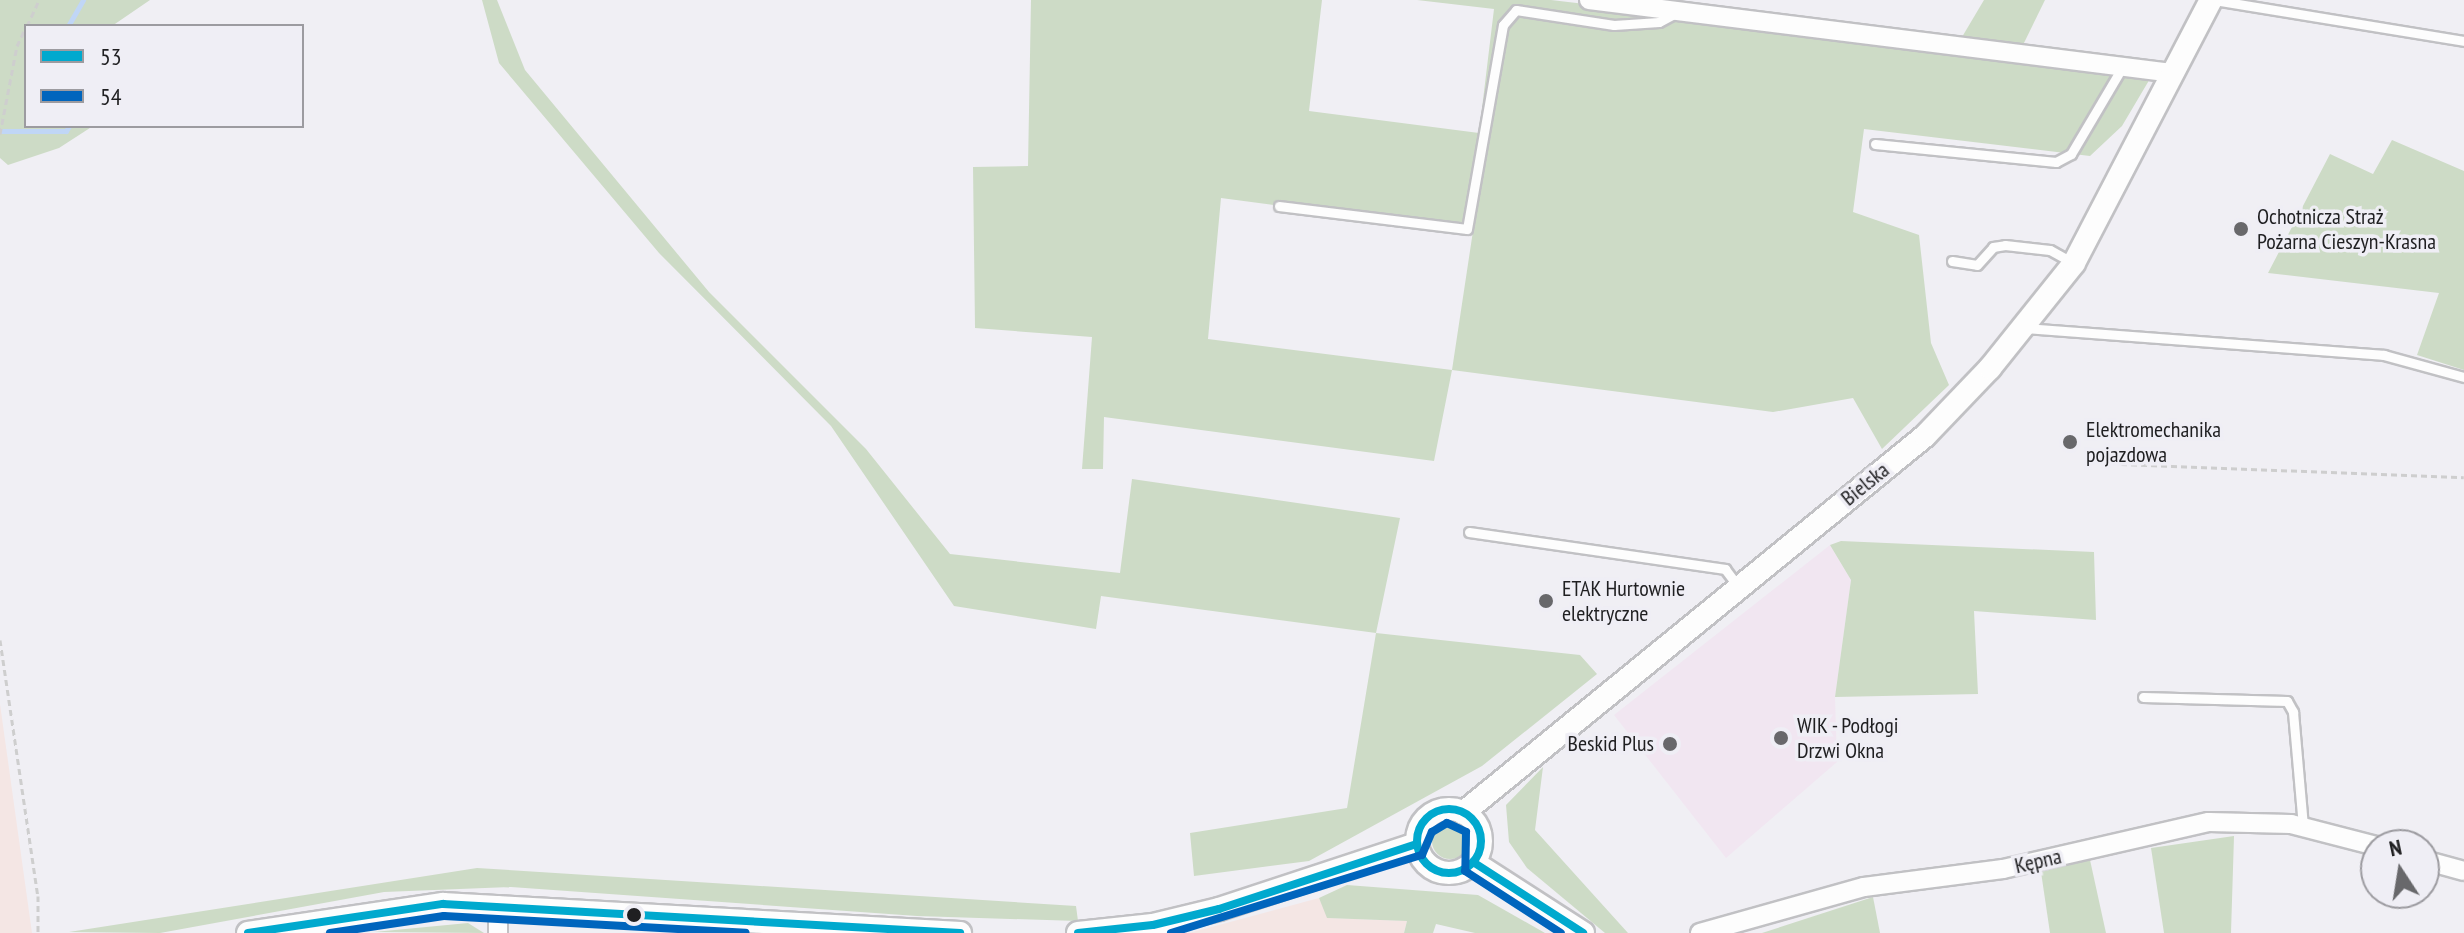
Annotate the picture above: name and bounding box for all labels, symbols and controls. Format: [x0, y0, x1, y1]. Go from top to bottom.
legend [24, 24, 304, 128]
text: 53 [100, 41, 122, 72]
text: 54 [100, 81, 122, 112]
place label: Ochotnicza Straż Pożarna Cieszyn-Krasna [2257, 203, 2436, 254]
marker: Ochotnicza Straż Pożarna Cieszyn-Krasna [2232, 220, 2250, 238]
place label: Elektromechanika pojazdowa [2086, 416, 2221, 468]
marker: Elektromechanika pojazdowa [2061, 433, 2079, 451]
street label: Bielska [1836, 457, 1894, 511]
place label: ETAK Hurtownie elektryczne [1562, 575, 1686, 626]
marker: ETAK Hurtownie elektryczne [1537, 592, 1555, 610]
place label: WIK - Podłogi Drzwi Okna [1797, 712, 1901, 764]
marker: WIK - Podłogi Drzwi Okna [1772, 729, 1790, 747]
place label: Beskid Plus [1568, 731, 1654, 757]
marker: Beskid Plus [1661, 735, 1679, 753]
north arrow [2360, 829, 2440, 909]
text: N [2387, 833, 2404, 862]
street label: Kępna [2012, 843, 2064, 879]
unlabelled marker [626, 907, 642, 923]

